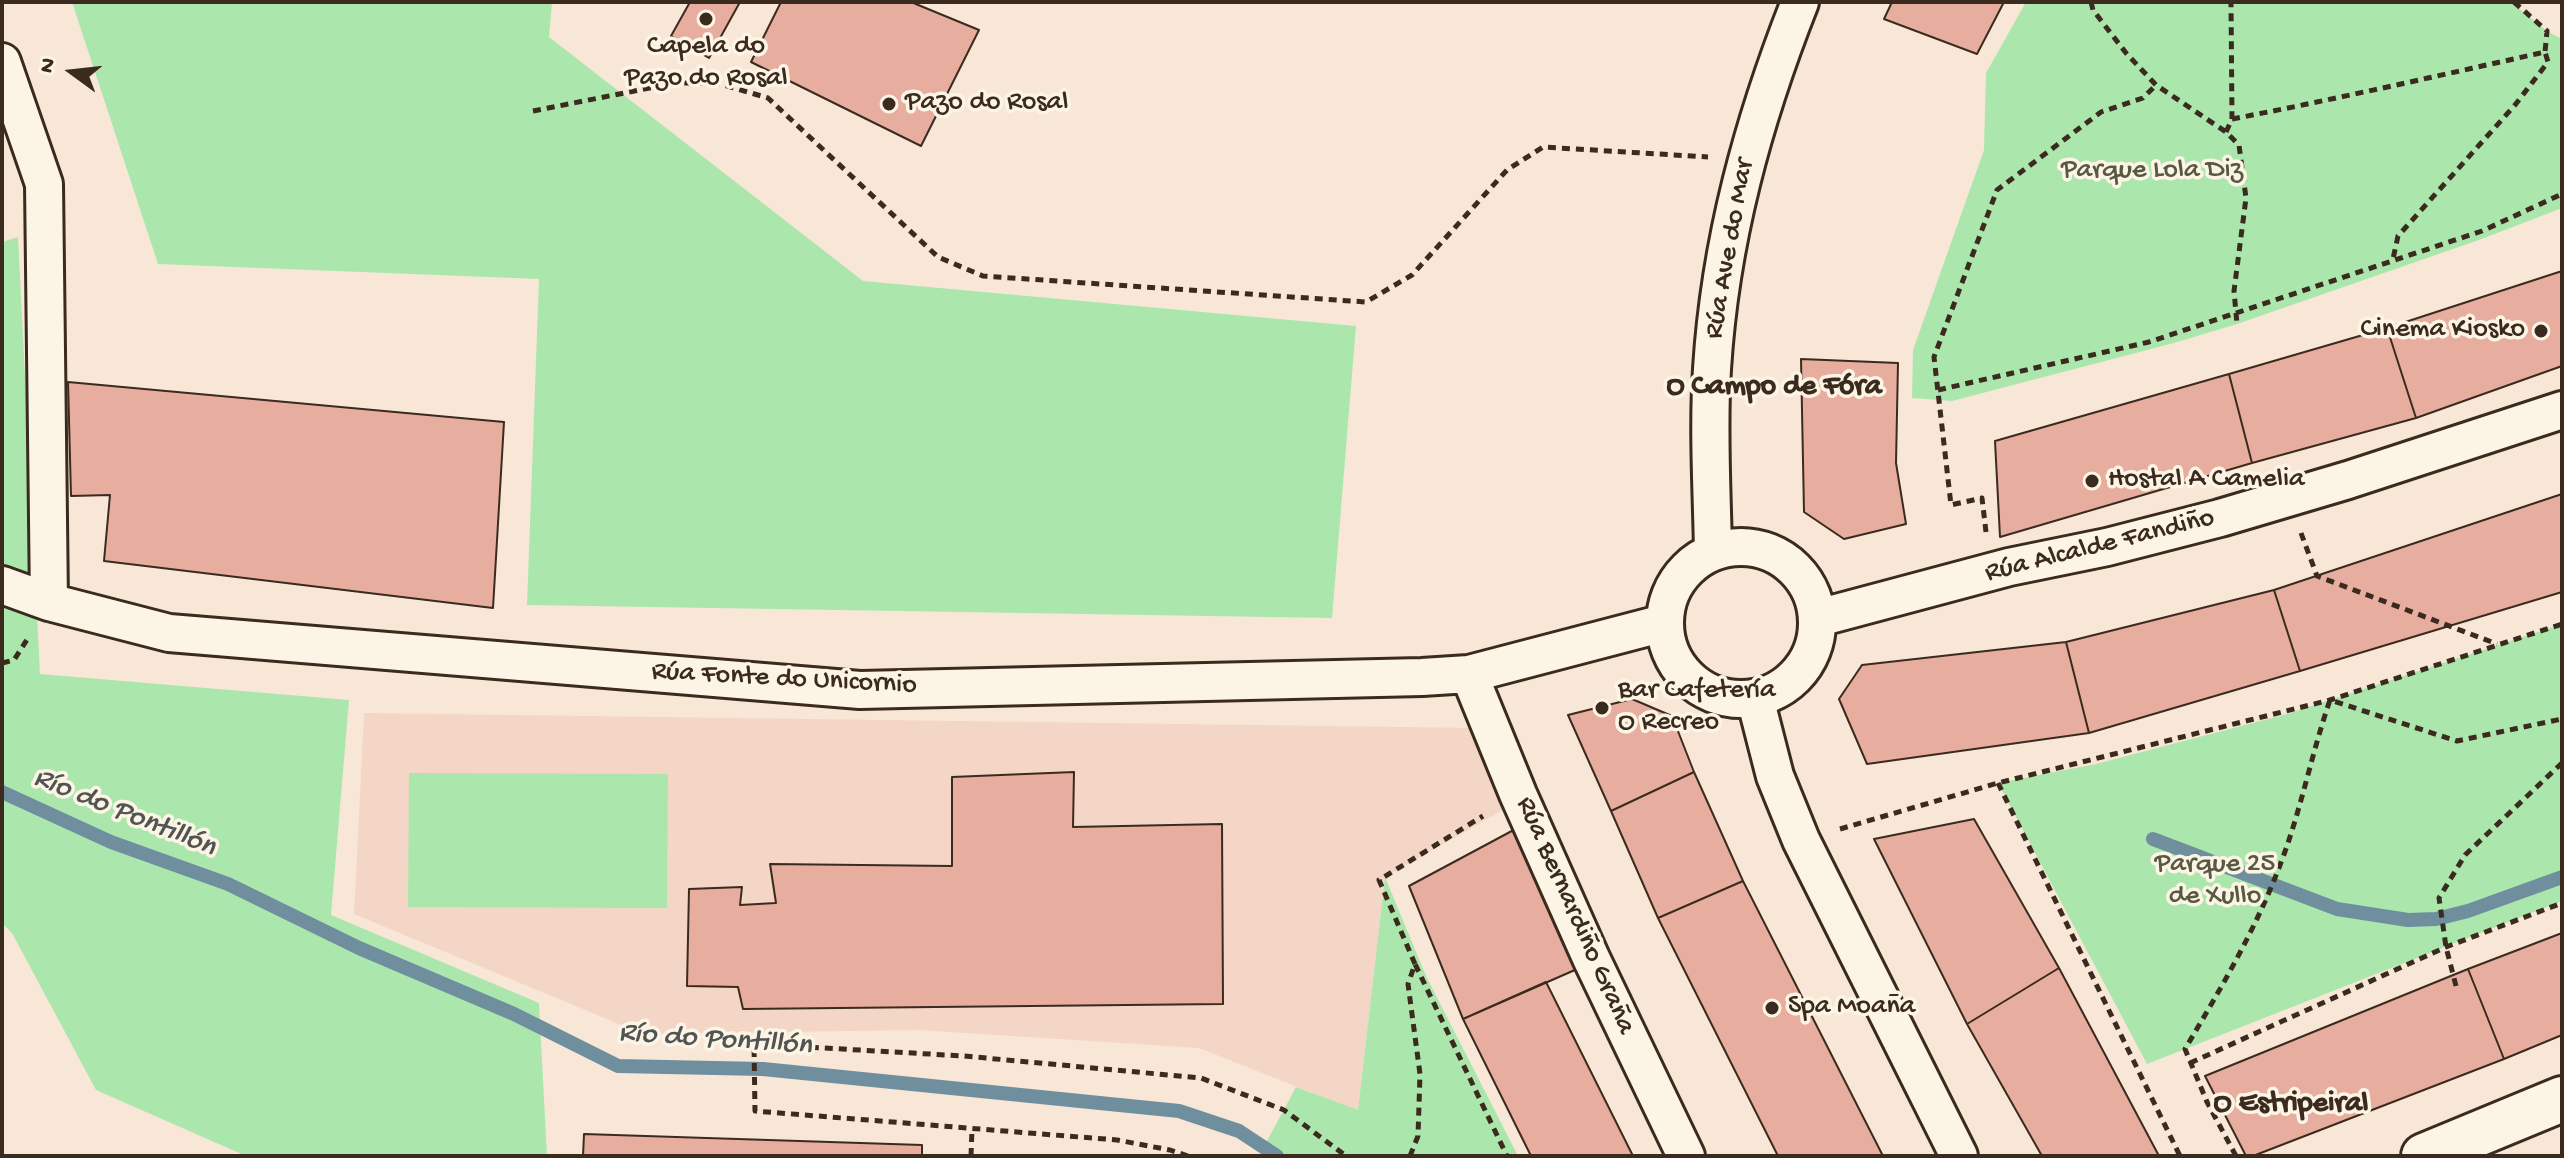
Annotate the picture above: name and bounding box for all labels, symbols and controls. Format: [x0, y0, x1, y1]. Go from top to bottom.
marker: Capela do Pazo do Rosal [697, 10, 715, 28]
place label: Capela do Pazo do Rosal [624, 31, 788, 97]
north arrow [32, 32, 112, 112]
text: N [34, 55, 63, 76]
place label: Pazo do Rosal [905, 87, 1068, 121]
marker: Pazo do Rosal [880, 95, 898, 113]
park label: Parque Lola Diz [2061, 155, 2243, 189]
street label: Rúa Ave do Mar [1699, 156, 1763, 342]
place label: Cinema Kiosko [2361, 314, 2525, 348]
marker: Cinema Kiosko [2532, 322, 2550, 340]
district label: O Campo de Fóra [1666, 370, 1882, 406]
place label: Hostal A Camelia [2108, 464, 2305, 498]
marker: Hostal A Camelia [2083, 472, 2101, 490]
street label: Rúa Alcalde Fandiño [1982, 502, 2218, 592]
street label: Rúa Fonte do Unicornio [650, 656, 918, 704]
place label: Bar Cafetería O Recreo [1618, 675, 1776, 741]
marker: Bar Cafetería O Recreo [1593, 699, 1611, 717]
water label: Río do Pontillón [28, 761, 220, 867]
street label: Rúa Bernardiño Graña [1507, 792, 1641, 1040]
park label: Parque 25 de Xullo [2155, 849, 2275, 915]
place label: Spa Moaña [1788, 991, 1915, 1025]
marker: Spa Moaña [1763, 999, 1781, 1017]
water label: Río do Pontillón [617, 1016, 813, 1066]
district label: O Estripeiral [2214, 1087, 2368, 1123]

